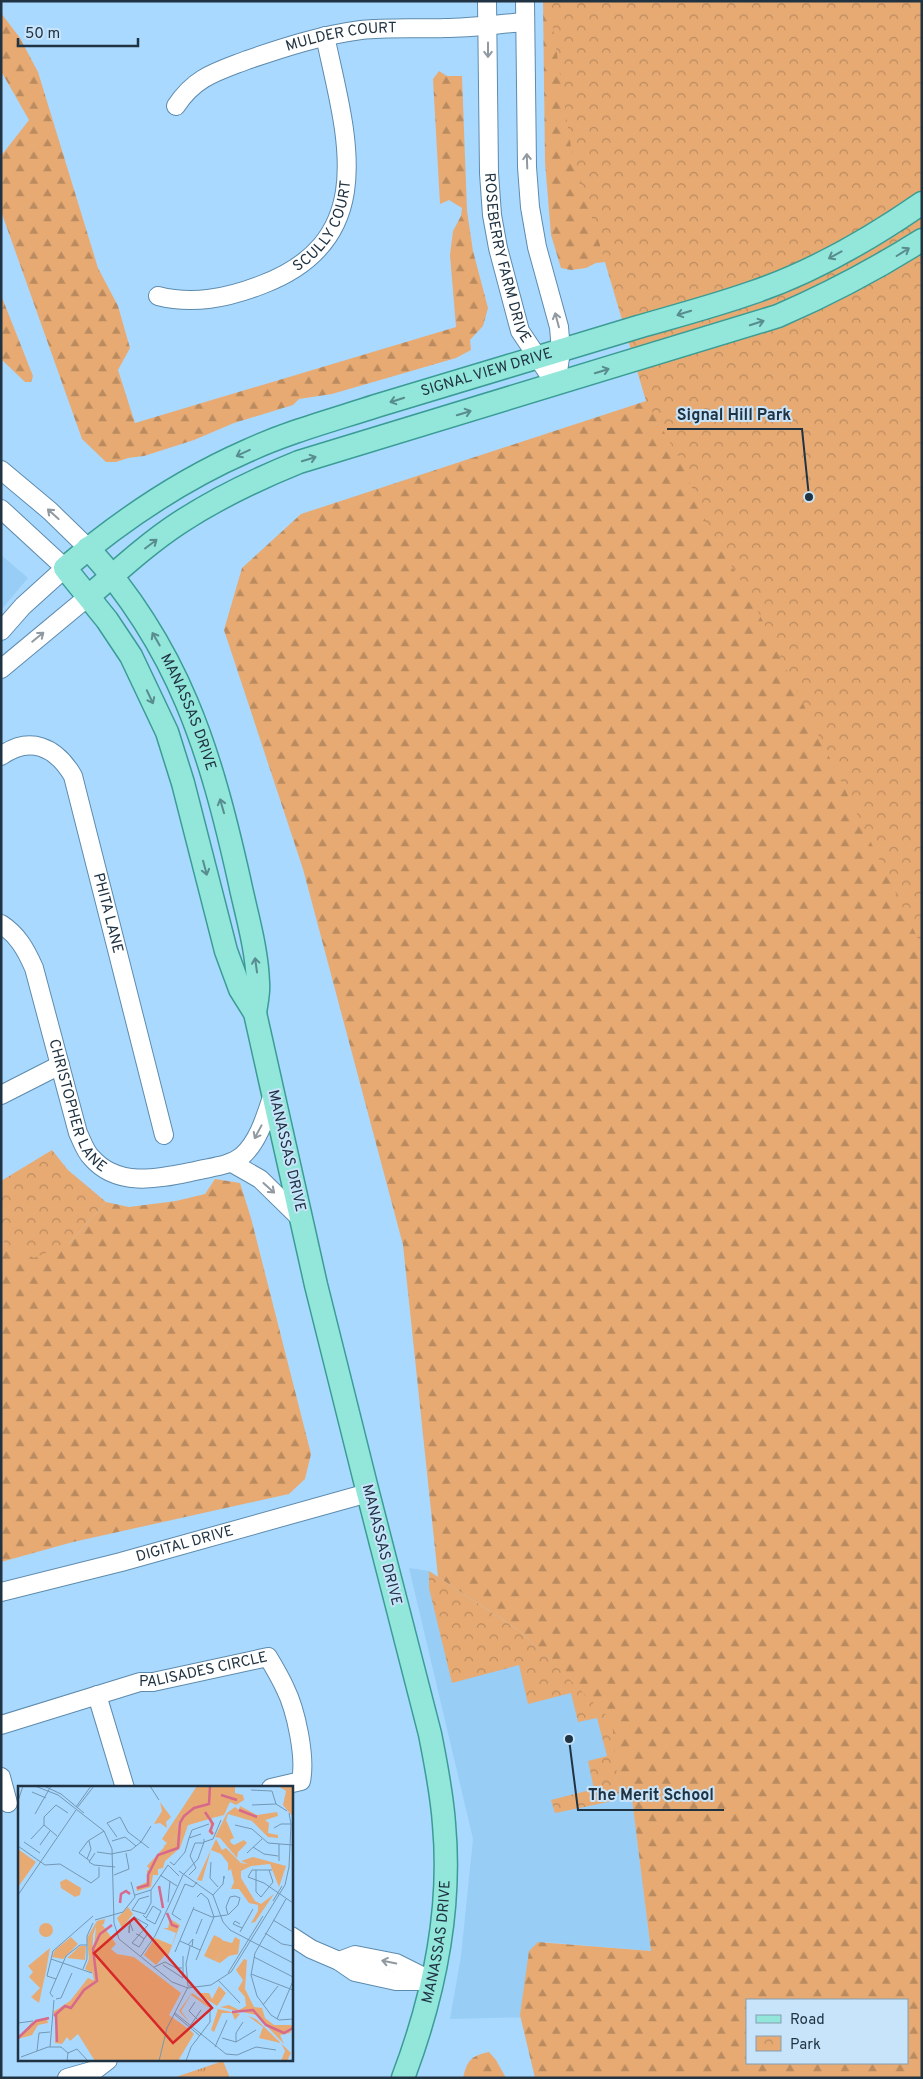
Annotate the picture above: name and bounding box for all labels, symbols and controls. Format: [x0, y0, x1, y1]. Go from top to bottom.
scale bar [18, 15, 138, 47]
street label: MULDER COURT [283, 19, 397, 56]
text: 50 m [25, 25, 60, 44]
one-way arrow [483, 42, 493, 58]
one-way arrow [522, 153, 532, 169]
street label: ROSEBERRY FARM DRIVE [480, 172, 535, 347]
street label: SCULLY COURT [289, 179, 356, 276]
one-way arrow [896, 246, 910, 257]
one-way arrow [829, 251, 843, 261]
one-way arrow [676, 309, 692, 319]
one-way arrow [552, 312, 561, 328]
one-way arrow [749, 317, 765, 327]
street label: SIGNAL VIEW DRIVE [419, 344, 555, 401]
one-way arrow [594, 365, 610, 375]
one-way arrow [389, 395, 405, 405]
callout: Signal Hill Park [667, 398, 802, 429]
text: Signal Hill Park [677, 406, 791, 426]
one-way arrow [456, 407, 472, 417]
one-way arrow [236, 448, 251, 458]
one-way arrow [300, 454, 316, 464]
one-way arrow [47, 508, 60, 520]
one-way arrow [144, 539, 158, 549]
one-way arrow [31, 631, 44, 642]
one-way arrow [151, 633, 161, 647]
street label: MANASSAS DRIVE [156, 651, 220, 773]
one-way arrow [146, 689, 155, 704]
one-way arrow [216, 799, 226, 815]
one-way arrow [201, 860, 210, 876]
street label: PHITA LANE [88, 871, 127, 955]
one-way arrow [251, 957, 261, 973]
street label: CHRISTOPHER LANE [44, 1037, 110, 1177]
street label: MANASSAS DRIVE [263, 1088, 309, 1214]
one-way arrow [253, 1124, 262, 1139]
one-way arrow [263, 1182, 276, 1193]
street label: MANASSAS DRIVE [357, 1482, 405, 1608]
street label: DIGITAL DRIVE [134, 1522, 236, 1567]
street label: PALISADES CIRCLE [139, 1648, 269, 1692]
callout: The Merit School [578, 1779, 724, 1810]
inset map [18, 1786, 292, 2062]
text: The Merit School [588, 1786, 714, 1806]
street label: MANASSAS DRIVE [418, 1880, 455, 2005]
one-way arrow [382, 1957, 398, 1966]
legend [746, 1999, 908, 2064]
text: Road [790, 2011, 825, 2030]
text: Park [790, 2036, 821, 2055]

